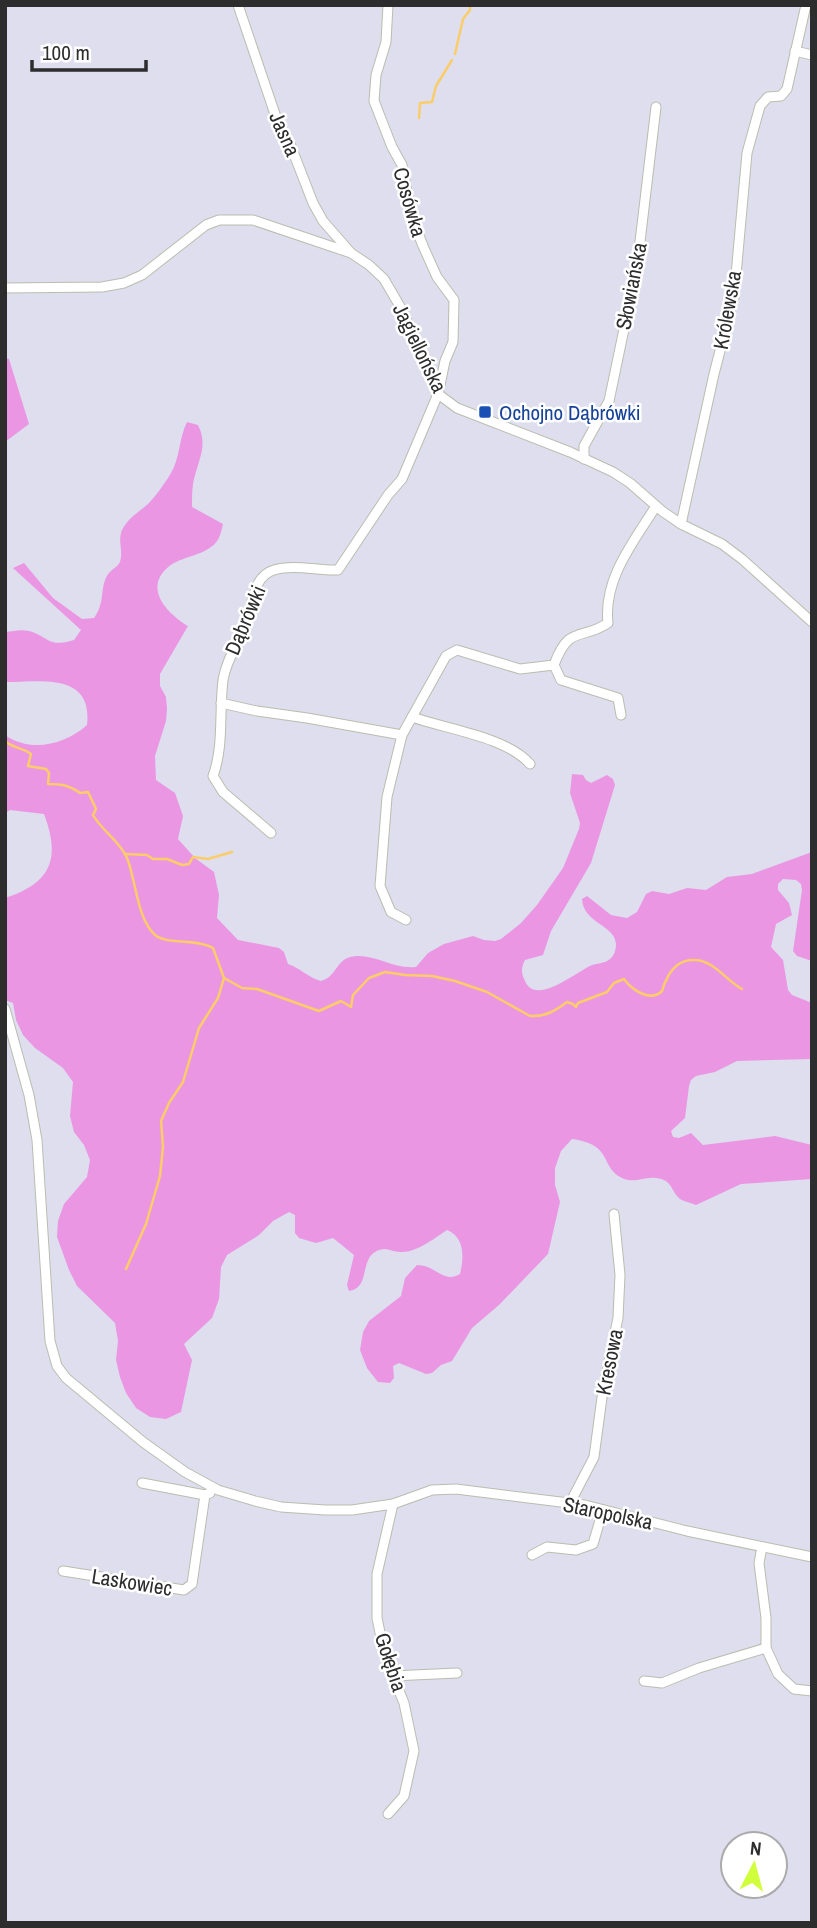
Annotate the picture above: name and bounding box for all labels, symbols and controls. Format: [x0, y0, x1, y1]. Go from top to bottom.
scale bar [32, 28, 145, 72]
text: 100 m [42, 38, 90, 67]
street label: Jasna [262, 107, 308, 161]
street label: Cosówka [386, 164, 434, 240]
street label: Słowiańska [608, 240, 654, 332]
street label: Królewska [706, 268, 748, 352]
street label: Jagiellońska [386, 299, 454, 398]
place label: Ochojno Dąbrówki [499, 398, 641, 427]
marker: Ochojno Dąbrówki [477, 404, 493, 420]
street label: Dąbrówki [217, 581, 273, 659]
street label: Kresowa [588, 1326, 630, 1398]
street label: Staropolska [561, 1489, 656, 1537]
street label: Laskowiec [90, 1561, 174, 1603]
street label: Gołębia [368, 1629, 414, 1696]
north arrow [719, 1830, 789, 1900]
text: N [749, 1835, 763, 1862]

